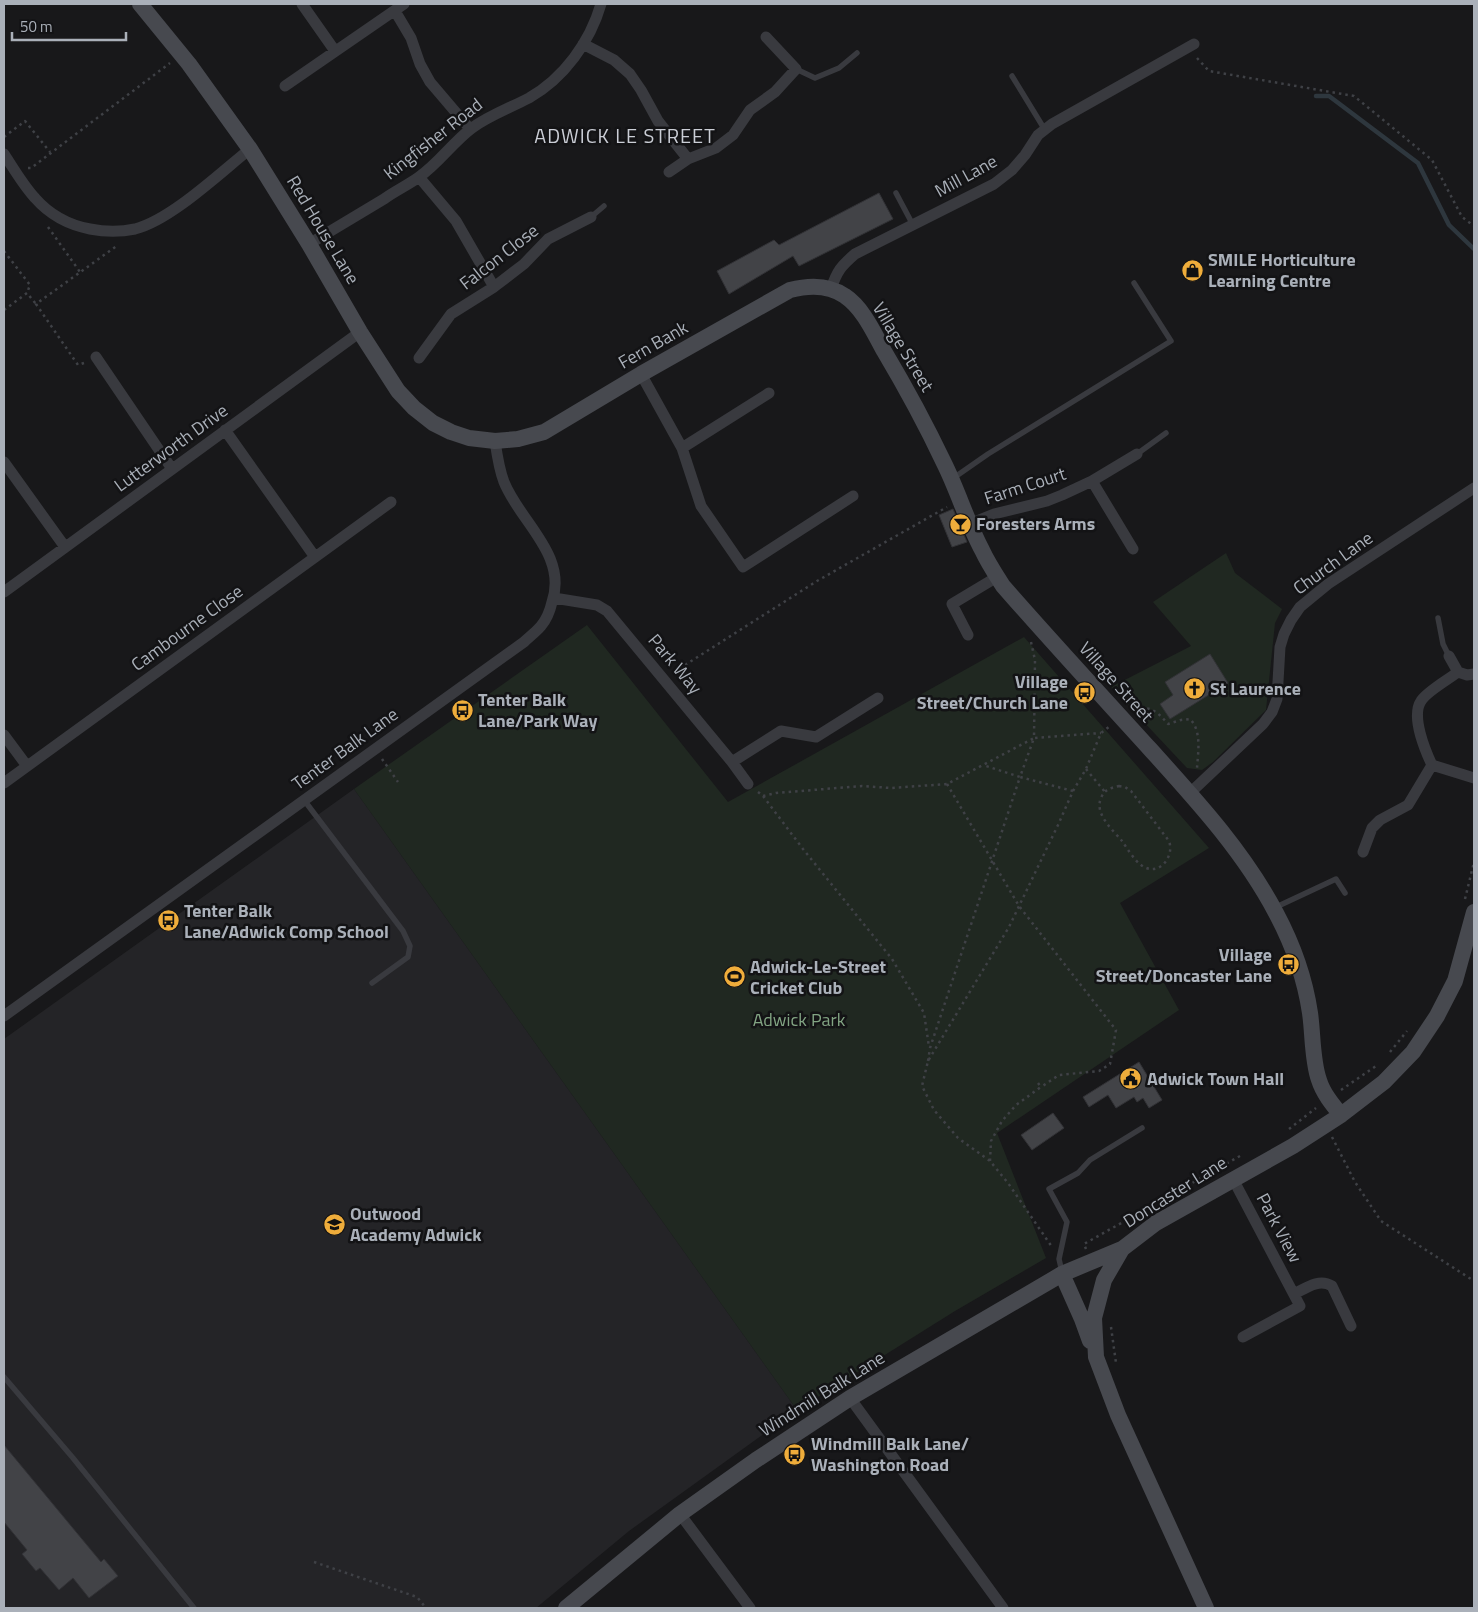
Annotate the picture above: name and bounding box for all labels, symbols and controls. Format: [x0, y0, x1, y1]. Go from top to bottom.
scale bar [12, 10, 126, 42]
text: 50 m [20, 15, 53, 38]
street label: Kingfisher Road [377, 91, 488, 186]
district label: ADWICK LE STREET [534, 120, 716, 151]
street label: Mill Lane [930, 147, 1002, 204]
street label: Red House Lane [280, 170, 367, 289]
street label: Falcon Close [453, 217, 544, 296]
place label: SMILE Horticulture Learning Centre [1208, 246, 1356, 294]
shop icon: SMILE Horticulture Learning Centre [1180, 258, 1204, 282]
street label: Village Street [866, 297, 941, 397]
street label: Fern Bank [613, 314, 693, 375]
street label: Lutterworth Drive [108, 397, 233, 498]
street label: Farm Court [981, 459, 1070, 511]
place label: Foresters Arms [976, 510, 1095, 537]
bar icon: Foresters Arms [948, 512, 972, 536]
street label: Church Lane [1287, 524, 1378, 601]
street label: Cambourne Close [125, 578, 248, 677]
street label: Park Way [642, 628, 709, 700]
street label: Village Street [1073, 635, 1160, 729]
place label: Village Street/Church Lane [917, 668, 1068, 716]
place label: St Laurence [1210, 675, 1301, 702]
church icon: St Laurence [1182, 677, 1206, 701]
bus stop icon: Village Street/Church Lane [1072, 680, 1096, 704]
place label: Tenter Balk Lane/Park Way [478, 686, 597, 734]
bus stop icon: Tenter Balk Lane/Park Way [450, 698, 474, 722]
street label: Tenter Balk Lane [286, 701, 403, 796]
place label: Tenter Balk Lane/Adwick Comp School [184, 897, 389, 945]
bus stop icon: Tenter Balk Lane/Adwick Comp School [156, 909, 180, 933]
place label: Village Street/Doncaster Lane [1096, 941, 1272, 989]
place label: Adwick-Le-Street Cricket Club [750, 953, 886, 1001]
bus stop icon: Village Street/Doncaster Lane [1276, 953, 1300, 977]
sports icon: Adwick-Le-Street Cricket Club [722, 965, 746, 989]
park label: Adwick Park [753, 1006, 846, 1033]
place label: Adwick Town Hall [1147, 1065, 1284, 1092]
public building icon: Adwick Town Hall [1119, 1067, 1143, 1091]
street label: Doncaster Lane [1118, 1149, 1232, 1234]
street label: Park View [1250, 1188, 1309, 1268]
place label: Outwood Academy Adwick [350, 1200, 482, 1248]
school or university icon: Outwood Academy Adwick [322, 1212, 346, 1236]
street label: Windmill Balk Lane [754, 1344, 890, 1443]
place label: Windmill Balk Lane/ Washington Road [811, 1430, 969, 1478]
bus stop icon: Windmill Balk Lane/ Washington Road [783, 1442, 807, 1466]

